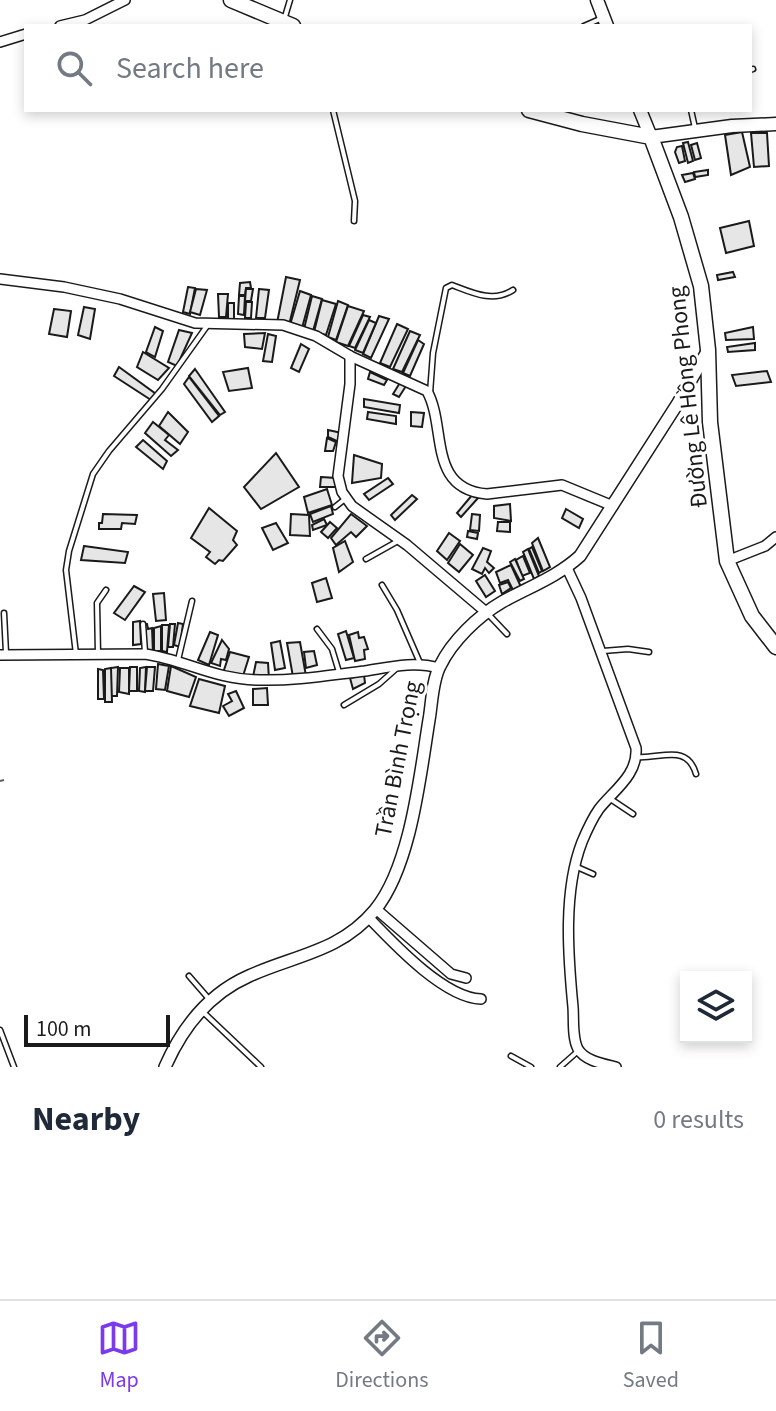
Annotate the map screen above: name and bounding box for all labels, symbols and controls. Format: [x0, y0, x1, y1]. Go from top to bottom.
search box [24, 24, 752, 112]
icon: search [52, 46, 96, 90]
text: Search here [116, 47, 264, 90]
street label: Đường Lê Hồng Phong [659, 284, 717, 510]
street label: Trần Bình Trọng [366, 678, 430, 840]
map controls [680, 971, 752, 1043]
button: layers [680, 971, 752, 1043]
scale bar [24, 1011, 170, 1047]
text: 100 m [36, 1013, 91, 1045]
text: Nearby [32, 1095, 140, 1144]
text: 0 results [653, 1101, 744, 1138]
tab: Map [97, 1316, 141, 1396]
tab: Directions [335, 1316, 428, 1396]
tab: Saved [623, 1316, 679, 1396]

